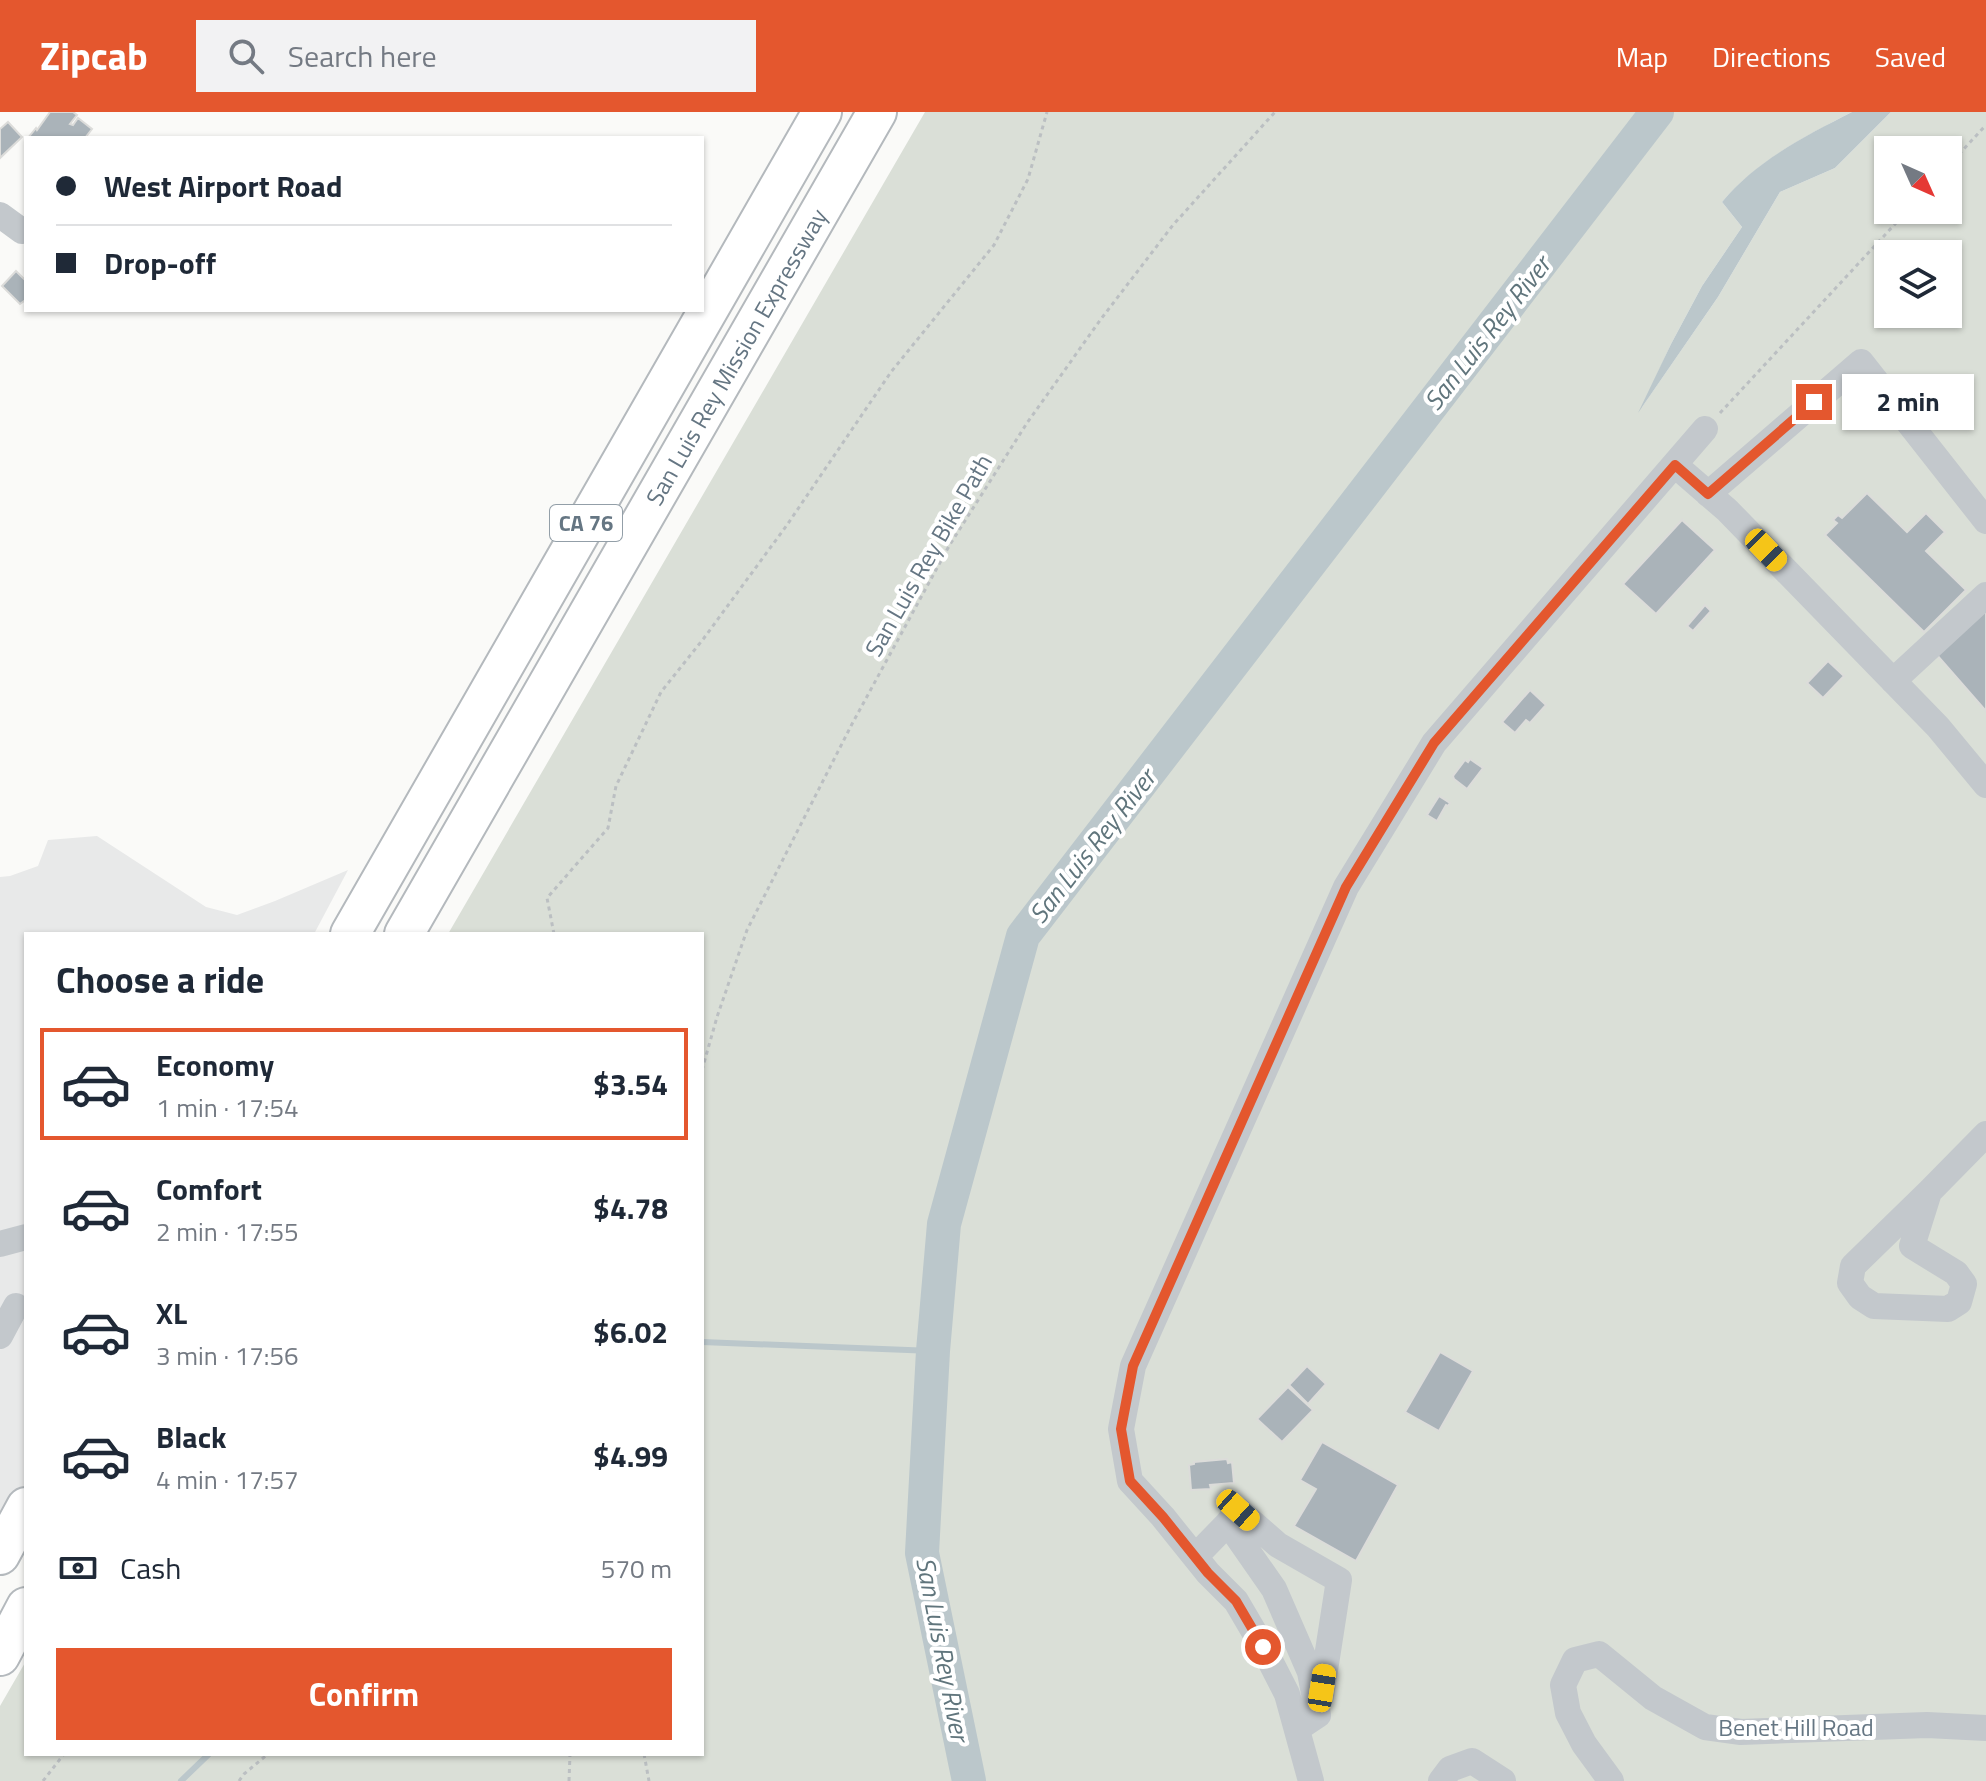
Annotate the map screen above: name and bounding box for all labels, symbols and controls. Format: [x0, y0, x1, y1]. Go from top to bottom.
search box [196, 20, 756, 92]
text: Zipcab [40, 27, 148, 85]
text: Search here [288, 33, 437, 79]
icon: search [224, 34, 268, 78]
text: Map [1616, 35, 1668, 78]
text: Directions [1712, 35, 1831, 78]
text: Saved [1875, 35, 1946, 78]
north arrow [1874, 136, 1962, 224]
map controls [1874, 136, 1962, 328]
text: West Airport Road [104, 163, 342, 209]
street label: San Luis Rey Mission Expressway [636, 201, 836, 512]
text: Drop-off [104, 240, 216, 286]
button: layers [1874, 240, 1962, 328]
water label: San Luis Rey River [1414, 245, 1561, 418]
callout: 2 min [1842, 374, 1974, 430]
text: 2 min [1876, 382, 1940, 421]
route end [1796, 384, 1832, 420]
street label: San Luis Rey Bike Path [855, 447, 1001, 663]
road number: CA 76 [550, 505, 622, 541]
car [1741, 524, 1791, 576]
water label: San Luis Rey River [1019, 758, 1166, 931]
text: Choose a ride [56, 952, 264, 1007]
text: Economy [156, 1042, 274, 1088]
icon: car [60, 1048, 132, 1120]
text: $3.54 [593, 1061, 668, 1107]
text: 1 min · 17:54 [156, 1088, 299, 1127]
text: Comfort [156, 1166, 262, 1212]
icon: car [60, 1172, 132, 1244]
text: $4.78 [593, 1185, 668, 1231]
text: 2 min · 17:55 [156, 1212, 299, 1251]
text: XL [156, 1290, 187, 1336]
icon: car [60, 1296, 132, 1368]
text: $6.02 [593, 1309, 668, 1355]
text: 3 min · 17:56 [156, 1336, 299, 1375]
text: Black [156, 1414, 227, 1460]
icon: car [60, 1420, 132, 1492]
text: $4.99 [593, 1433, 668, 1479]
text: 4 min · 17:57 [156, 1460, 299, 1499]
car [1212, 1485, 1264, 1535]
text: Cash [120, 1545, 181, 1591]
icon: cash [56, 1546, 100, 1590]
text: 570 m [601, 1549, 672, 1588]
water label: San Luis Rey River [906, 1554, 980, 1747]
route start [1245, 1629, 1281, 1665]
button: Confirm [56, 1648, 672, 1740]
car [1306, 1662, 1338, 1714]
street label: Benet Hill Road [1718, 1709, 1874, 1745]

